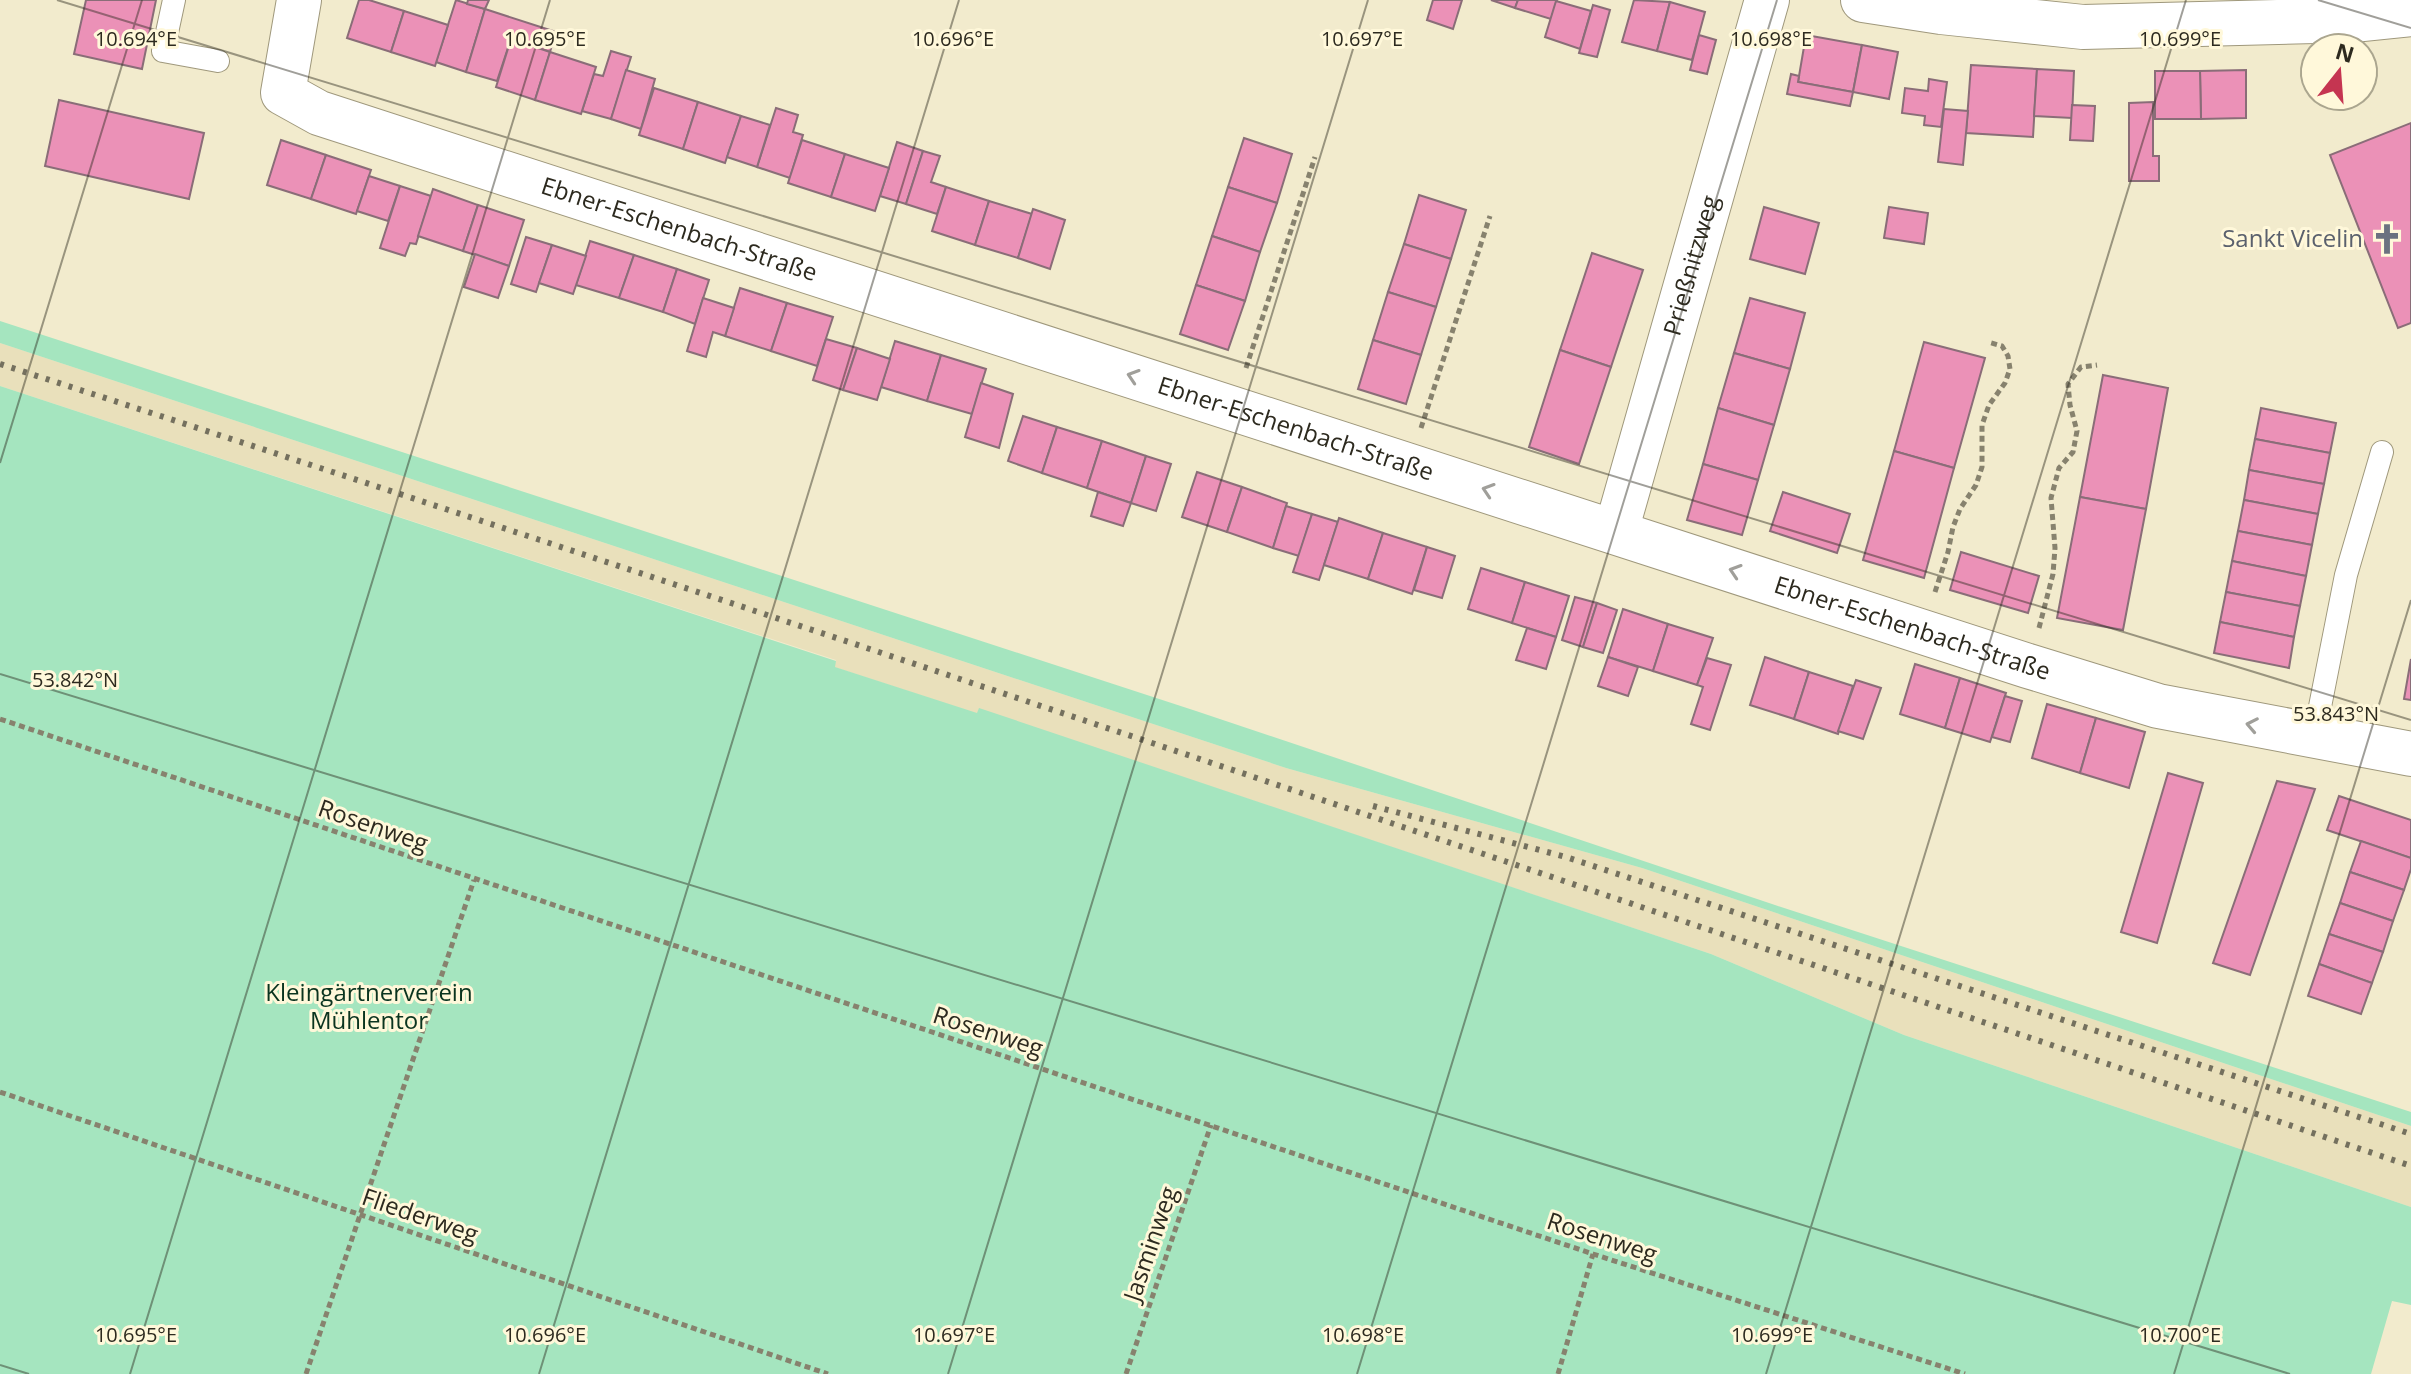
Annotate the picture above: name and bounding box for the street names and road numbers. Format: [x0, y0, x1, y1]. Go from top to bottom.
street label: Ebner-Eschenbach-Straße [537, 168, 822, 288]
street label: Prießnitzweg [1654, 191, 1726, 339]
street label: Ebner-Eschenbach-Straße [1154, 368, 1438, 488]
street label: Ebner-Eschenbach-Straße [1770, 567, 2055, 687]
street label: Rosenweg [314, 790, 433, 859]
street label: Rosenweg [929, 997, 1048, 1064]
street label: Fliederweg [358, 1179, 483, 1250]
street label: Jasminweg [1114, 1182, 1185, 1307]
street label: Rosenweg [1543, 1203, 1662, 1270]

